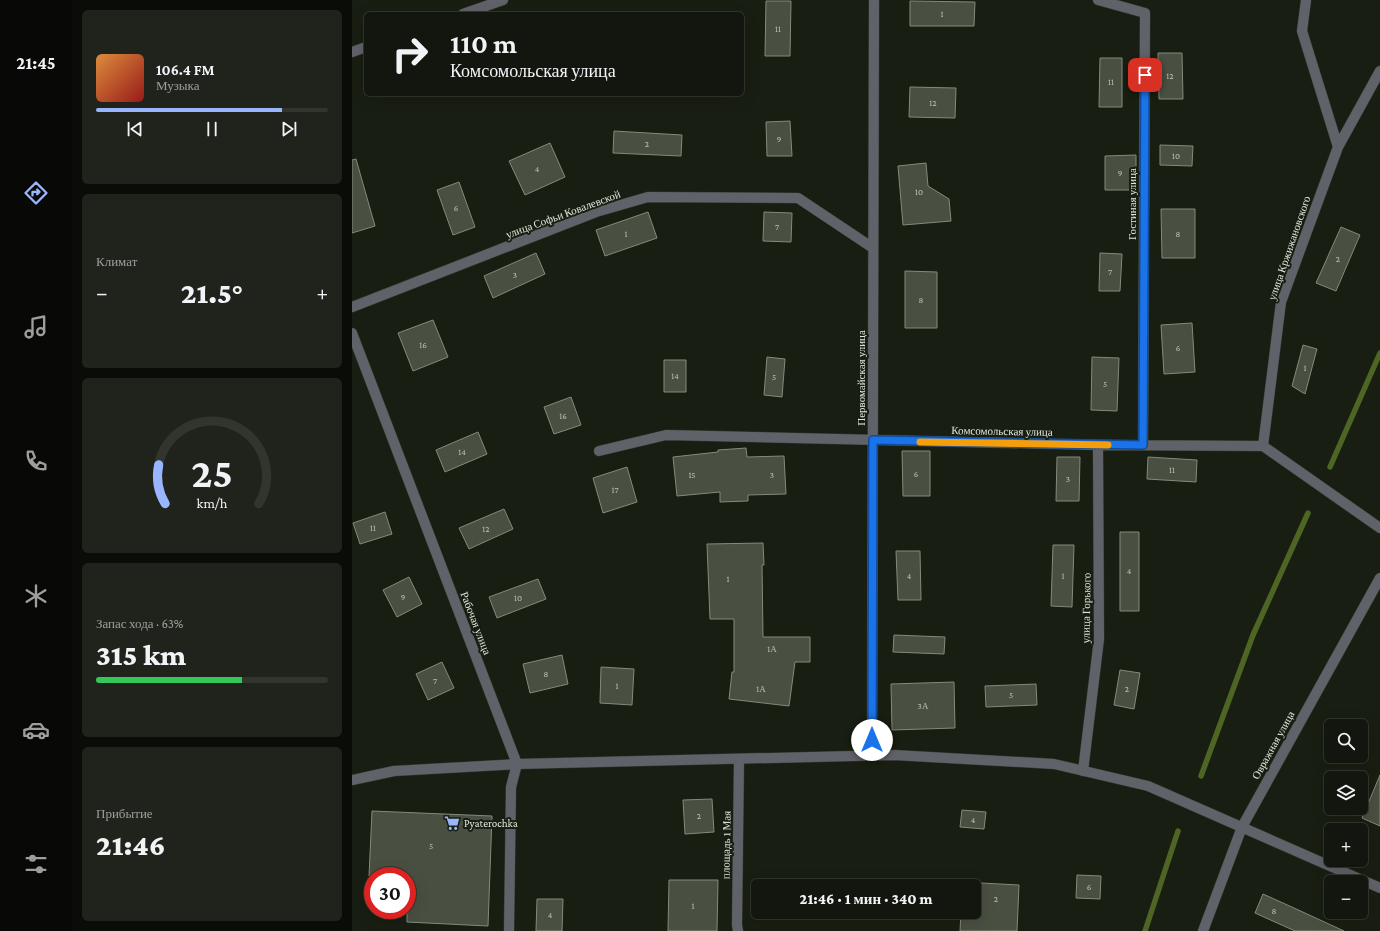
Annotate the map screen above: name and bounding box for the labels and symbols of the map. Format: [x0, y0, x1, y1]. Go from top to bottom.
house number: 1 [941, 9, 944, 19]
house number: 11 [775, 24, 781, 34]
pin [1128, 58, 1162, 92]
house number: 12 [1166, 71, 1174, 81]
house number: 11 [1108, 77, 1114, 87]
house number: 12 [929, 98, 937, 108]
house number: 9 [777, 134, 782, 144]
house number: 2 [645, 139, 649, 149]
house number: 10 [1172, 151, 1180, 161]
house number: 4 [535, 164, 540, 174]
house number: 9 [1118, 168, 1123, 178]
street label: Гостиная улица [1126, 168, 1138, 240]
house number: 10 [915, 187, 923, 197]
street label: улица Софьи Ковалевской [504, 188, 622, 240]
street label: улица Кржижановского [1266, 194, 1313, 302]
house number: 6 [454, 203, 459, 213]
house number: 7 [775, 222, 779, 232]
house number: 1 [625, 229, 628, 239]
house number: 8 [1176, 229, 1181, 239]
house number: 2 [1336, 254, 1340, 264]
house number: 7 [1108, 267, 1112, 277]
house number: 3 [513, 270, 517, 280]
house number: 8 [919, 295, 924, 305]
street label: Первомайская улица [855, 330, 867, 426]
house number: 16 [419, 340, 427, 350]
house number: 6 [1176, 343, 1181, 353]
house number: 1 [1304, 363, 1307, 373]
house number: 14 [671, 371, 679, 381]
house number: 5 [772, 372, 776, 382]
house number: 5 [1103, 379, 1107, 389]
house number: 16 [559, 411, 567, 421]
street label: Комсомольская улица [951, 424, 1053, 438]
house number: 14 [458, 447, 466, 457]
house number: 11 [1169, 465, 1175, 475]
house number: 6 [914, 469, 919, 479]
house number: 15 [688, 470, 696, 480]
house number: 3 [770, 470, 774, 480]
house number: 3 [1066, 474, 1070, 484]
house number: 17 [611, 485, 619, 495]
house number: 11 [370, 523, 376, 533]
house number: 12 [482, 524, 490, 534]
house number: 4 [1127, 566, 1132, 576]
house number: 4 [907, 571, 912, 581]
house number: 1 [1062, 571, 1065, 581]
street label: улица Горького [1079, 572, 1093, 643]
house number: 1 [727, 574, 730, 584]
street label: Рабочая улица [458, 590, 494, 656]
house number: 9 [401, 592, 406, 602]
house number: 10 [514, 593, 522, 603]
house number: 1А [767, 644, 777, 654]
house number: 8 [544, 669, 549, 679]
house number: 7 [433, 676, 437, 686]
house number: 1 [616, 681, 619, 691]
house number: 1А [756, 684, 766, 694]
house number: 2 [1125, 684, 1129, 694]
house number: 5 [1009, 690, 1013, 700]
house number: 3А [918, 701, 929, 711]
street label: Овражная улица [1249, 709, 1297, 781]
position arrow [851, 719, 893, 761]
house number: 2 [697, 811, 701, 821]
street label: площадь 1 Мая [719, 811, 733, 879]
supermarket icon: Pyaterochka [443, 814, 461, 832]
house number: 4 [971, 815, 976, 825]
place label: Pyaterochka [464, 817, 518, 830]
house number: 5 [429, 841, 433, 851]
speed limit sign: 30 [364, 867, 416, 919]
house number: 6 [1087, 882, 1092, 892]
house number: 2 [994, 894, 998, 904]
house number: 1 [692, 901, 695, 911]
house number: 8 [1272, 906, 1277, 916]
house number: 4 [548, 910, 553, 920]

